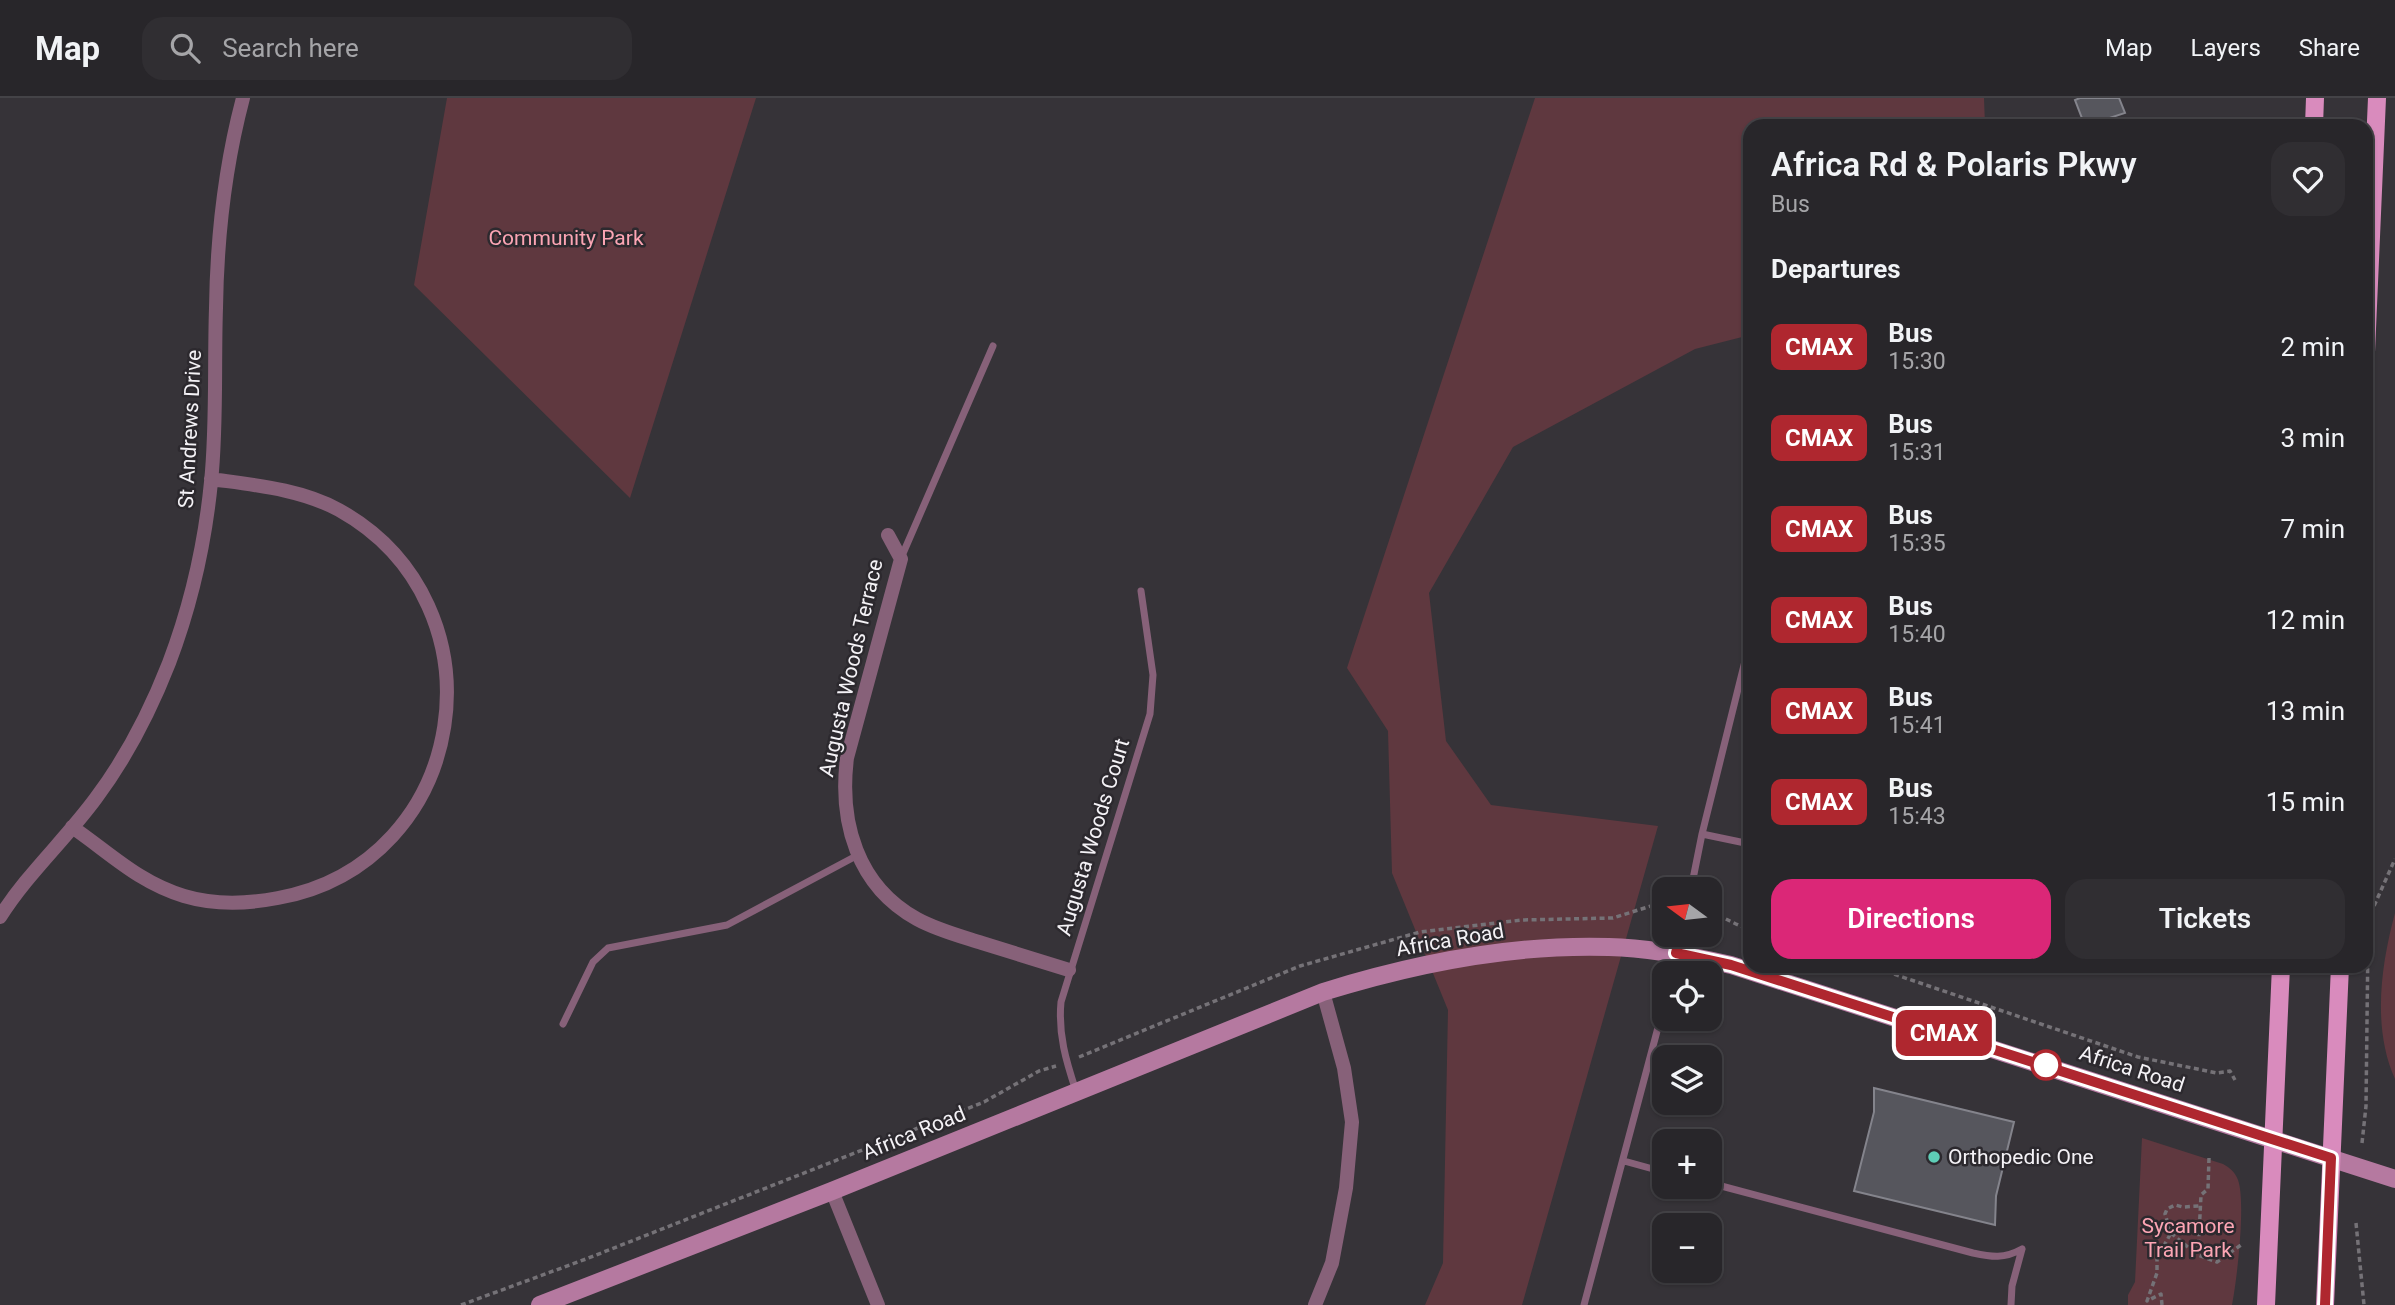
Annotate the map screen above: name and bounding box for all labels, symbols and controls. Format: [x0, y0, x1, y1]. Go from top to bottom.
search box [142, 17, 632, 80]
text: Map [35, 29, 100, 68]
icon: search [166, 29, 204, 67]
text: Search here [222, 33, 359, 63]
text: Map [2105, 34, 2153, 62]
text: Layers [2191, 34, 2261, 62]
text: Share [2299, 34, 2360, 62]
button: heart [2271, 142, 2345, 216]
text: Africa Rd & Polaris Pkwy [1771, 145, 2137, 184]
text: Bus [1771, 191, 1810, 218]
park label: Community Park [488, 226, 644, 250]
text: Departures [1771, 254, 1901, 284]
text: Bus [1888, 318, 1933, 348]
text: 2 min [2280, 332, 2345, 362]
text: CMAX [1785, 333, 1853, 361]
text: 15:30 [1888, 348, 1946, 375]
street label: St Andrews Drive [174, 349, 206, 509]
text: Bus [1888, 409, 1933, 439]
text: 3 min [2280, 423, 2345, 453]
text: CMAX [1785, 424, 1853, 452]
text: 15:31 [1888, 439, 1946, 466]
text: Bus [1888, 500, 1933, 530]
text: 7 min [2280, 514, 2345, 544]
text: CMAX [1785, 515, 1853, 543]
text: 15:35 [1888, 530, 1946, 557]
street label: Augusta Woods Terrace [814, 557, 888, 779]
text: Bus [1888, 591, 1933, 621]
text: 12 min [2266, 605, 2345, 635]
text: CMAX [1785, 606, 1853, 634]
text: 15:40 [1888, 621, 1946, 648]
text: Bus [1888, 682, 1933, 712]
text: 13 min [2266, 696, 2345, 726]
text: CMAX [1785, 697, 1853, 725]
text: 15:41 [1888, 712, 1946, 739]
street label: Augusta Woods Court [1052, 735, 1134, 938]
text: Bus [1888, 773, 1933, 803]
text: 15 min [2266, 787, 2345, 817]
text: CMAX [1785, 788, 1853, 816]
text: 15:43 [1888, 803, 1946, 830]
north arrow [1652, 877, 1722, 947]
map controls [1652, 877, 1722, 1283]
button: Directions [1771, 879, 2051, 959]
button: Tickets [2065, 879, 2345, 959]
street label: Africa Road [1394, 919, 1506, 961]
button: locate [1652, 961, 1722, 1031]
line badge: CMAX [1895, 1010, 1993, 1056]
text: CMAX [1910, 1019, 1978, 1047]
street label: Africa Road [2076, 1041, 2188, 1097]
button: layers [1652, 1045, 1722, 1115]
unlabelled marker [2031, 1050, 2061, 1080]
street label: Africa Road [859, 1101, 969, 1165]
button: + [1652, 1129, 1722, 1199]
place label: Orthopedic One [1948, 1145, 2094, 1169]
marker: Orthopedic One [1926, 1149, 1942, 1165]
button: − [1652, 1213, 1722, 1283]
park label: Sycamore Trail Park [2141, 1214, 2235, 1262]

